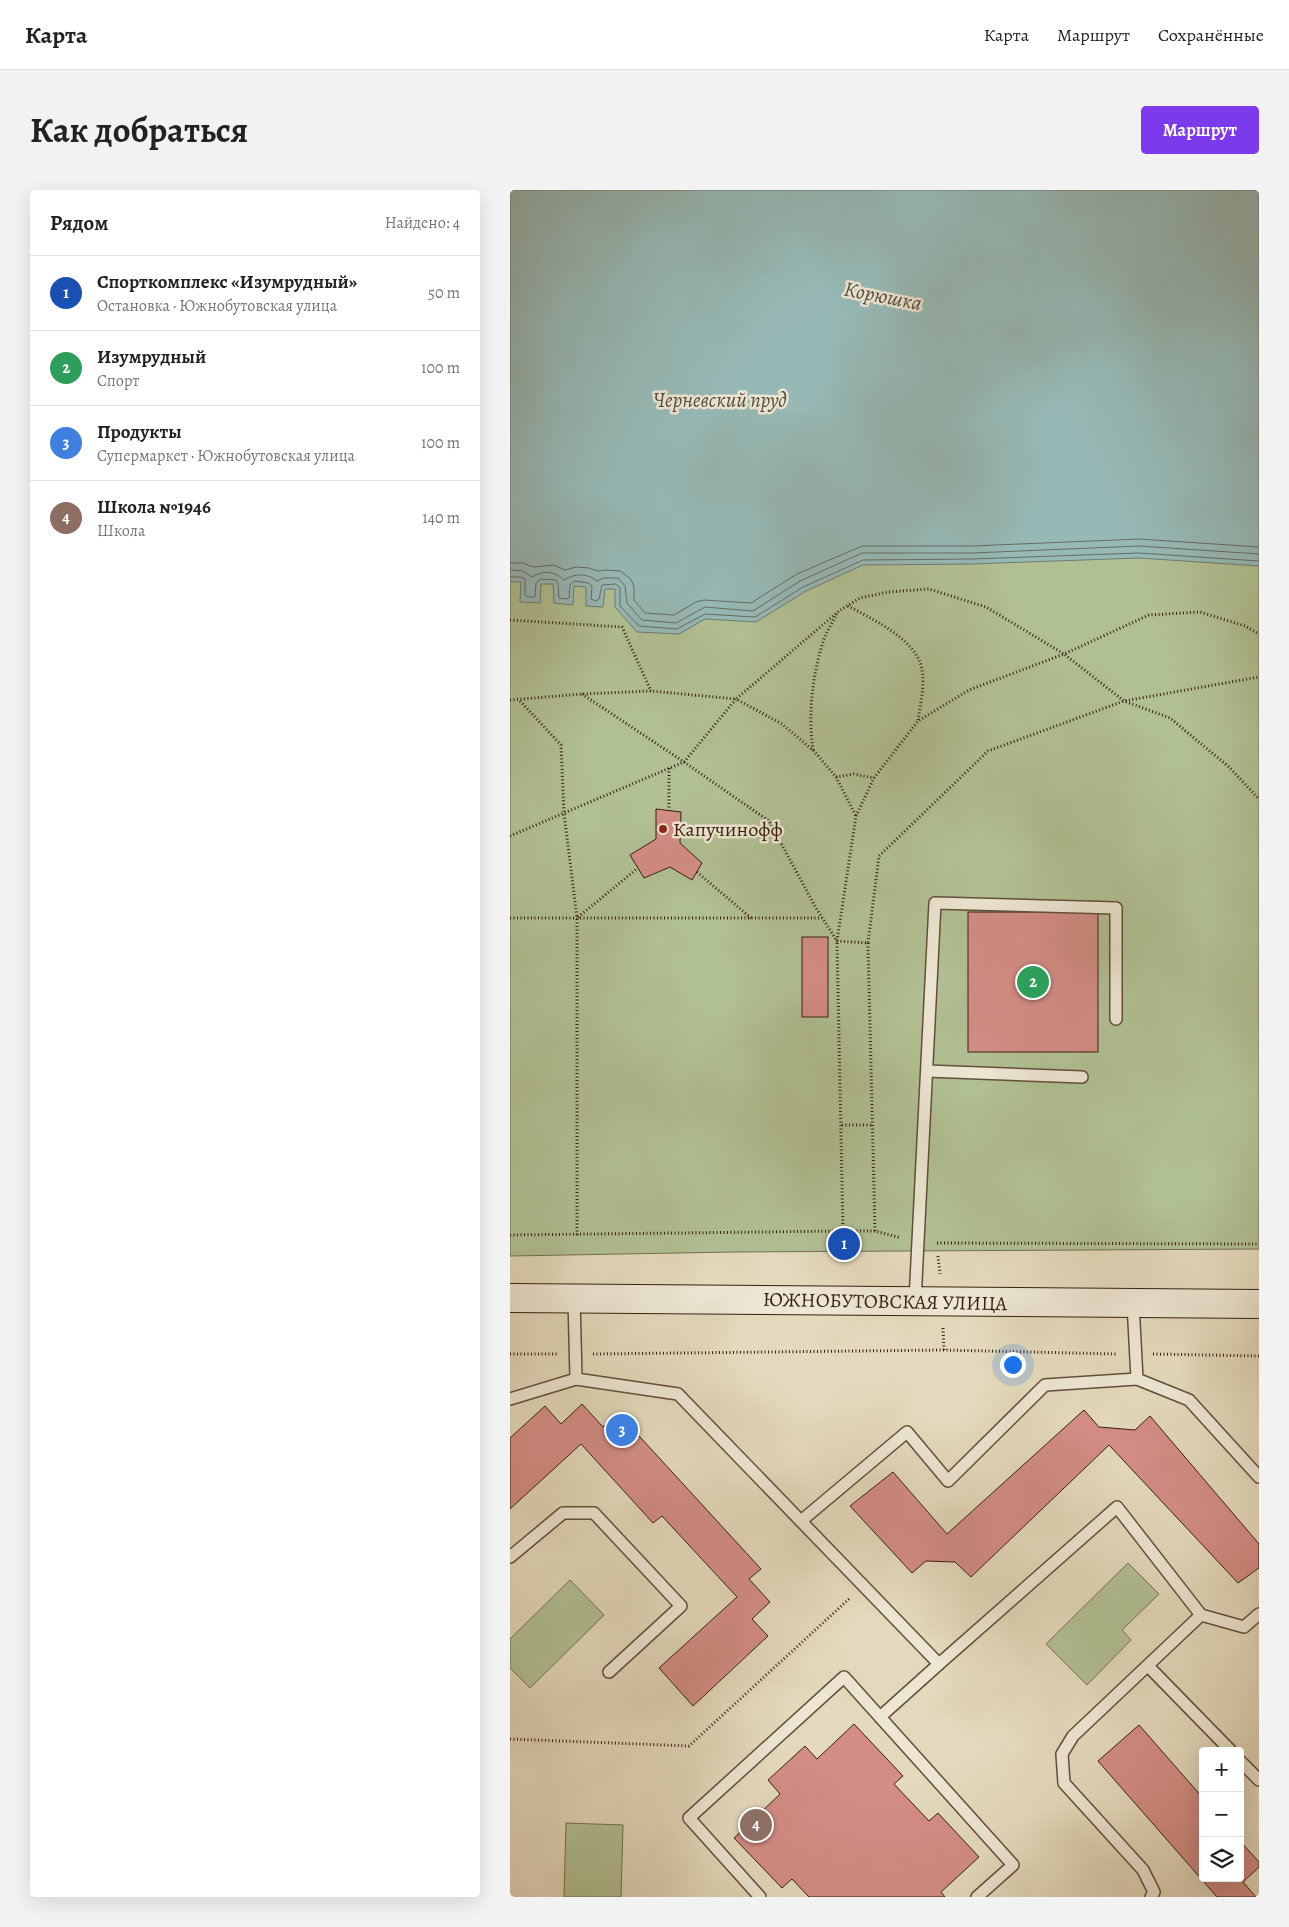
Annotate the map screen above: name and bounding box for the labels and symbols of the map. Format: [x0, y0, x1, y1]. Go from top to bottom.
water label: Корюшка [842, 275, 924, 317]
water label: Черневский пруд [653, 386, 787, 414]
place label: Капучинофф [673, 816, 783, 843]
marker: Капучинофф [657, 823, 669, 835]
pin: 2 [1017, 963, 1049, 1001]
pin: 1 [828, 1225, 860, 1263]
street label: ЮЖНОБУТОВСКАЯ УЛИЦА [763, 1286, 1008, 1317]
your location [1000, 1352, 1026, 1378]
pin: 3 [606, 1411, 638, 1449]
pin: 4 [740, 1806, 772, 1844]

